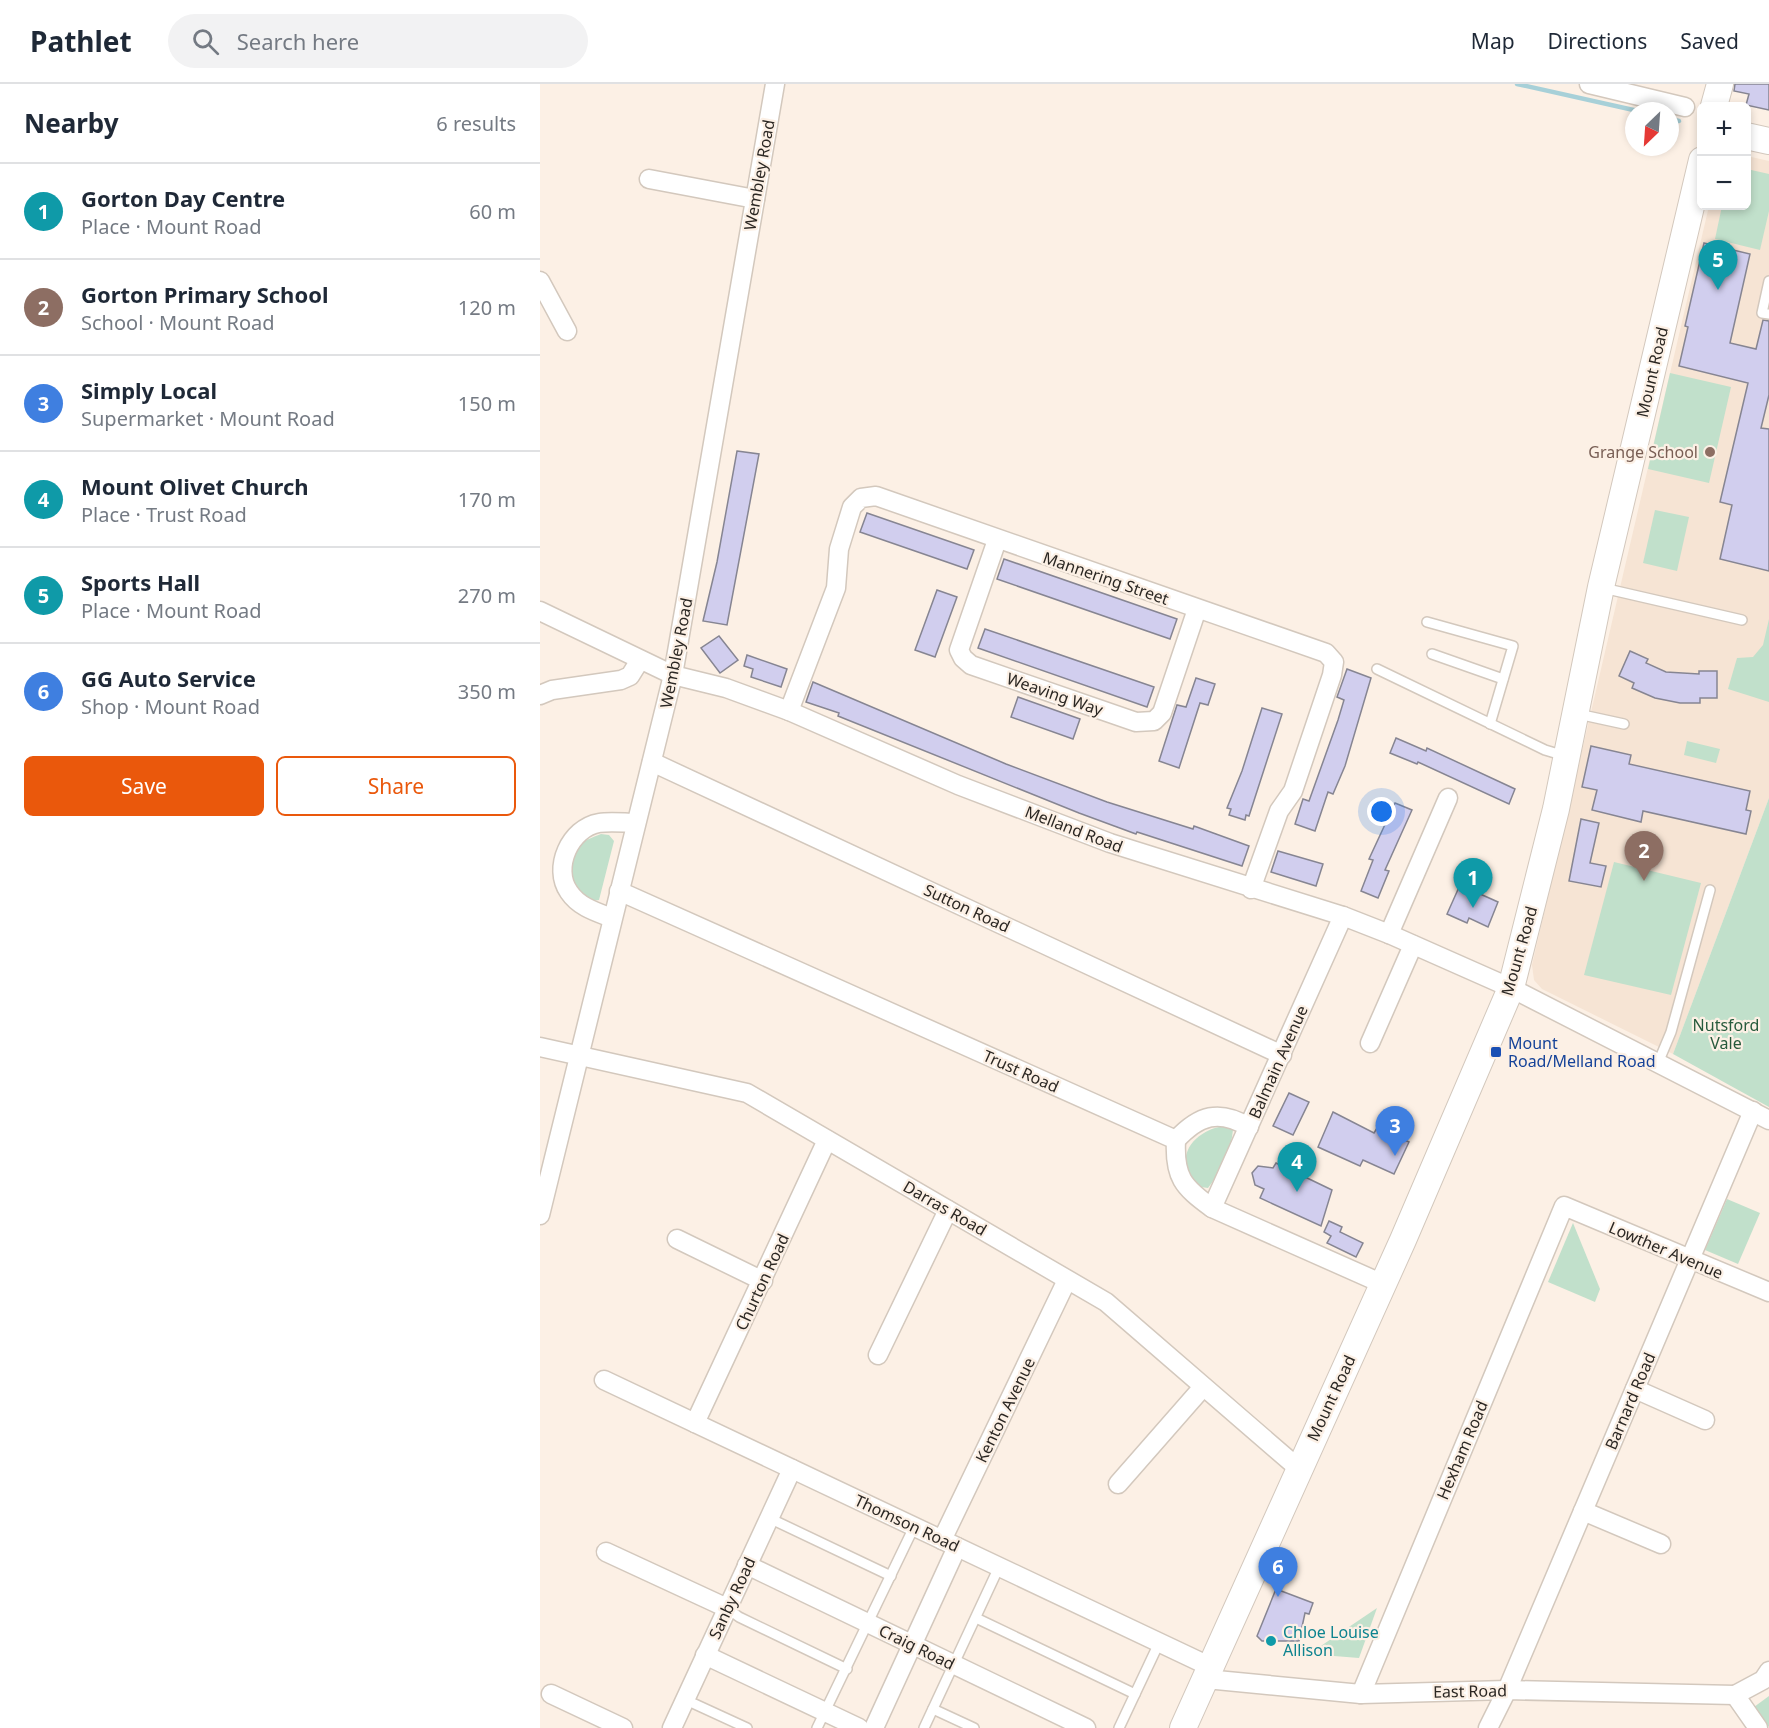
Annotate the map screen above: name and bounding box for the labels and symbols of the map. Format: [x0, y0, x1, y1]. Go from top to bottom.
north arrow [1625, 102, 1679, 156]
street label: Wembley Road [738, 118, 780, 232]
pin: 5 [1698, 240, 1738, 290]
street label: Mount Road [1631, 325, 1673, 419]
place label: Grange School [1588, 441, 1698, 463]
marker: Grange School [1703, 445, 1717, 459]
street label: Mannering Street [1040, 546, 1172, 610]
street label: Wembley Road [655, 596, 697, 710]
street label: Weaving Way [1004, 667, 1107, 721]
your location [1367, 797, 1396, 826]
street label: Melland Road [1022, 800, 1126, 858]
pin: 2 [1624, 832, 1664, 881]
pin: 1 [1454, 858, 1492, 908]
street label: Sutton Road [920, 879, 1014, 937]
street label: Mount Road [1496, 904, 1542, 998]
street label: Balmain Avenue [1243, 1002, 1313, 1122]
park label: Nutsford Vale [1693, 1014, 1759, 1054]
place label: Mount Road/Melland Road [1508, 1032, 1656, 1072]
street label: Trust Road [980, 1045, 1062, 1097]
marker: Mount Road/Melland Road [1489, 1045, 1503, 1059]
pin: 3 [1376, 1106, 1414, 1156]
pin: 4 [1278, 1142, 1317, 1192]
street label: Darras Road [899, 1175, 991, 1241]
street label: Lowther Avenue [1606, 1216, 1726, 1284]
street label: Churton Road [730, 1230, 794, 1334]
street label: Barnard Road [1600, 1349, 1660, 1453]
street label: Mount Road [1302, 1351, 1360, 1445]
street label: Kenton Avenue [970, 1354, 1040, 1466]
street label: Hexham Road [1431, 1397, 1493, 1503]
street label: Thomson Road [851, 1489, 963, 1557]
pin: 6 [1258, 1548, 1298, 1597]
street label: Sanby Road [703, 1554, 761, 1642]
street label: Craig Road [875, 1619, 959, 1675]
place label: Chloe Louise Allison [1283, 1621, 1379, 1661]
marker: Chloe Louise Allison [1264, 1634, 1278, 1648]
street label: East Road [1433, 1679, 1507, 1703]

